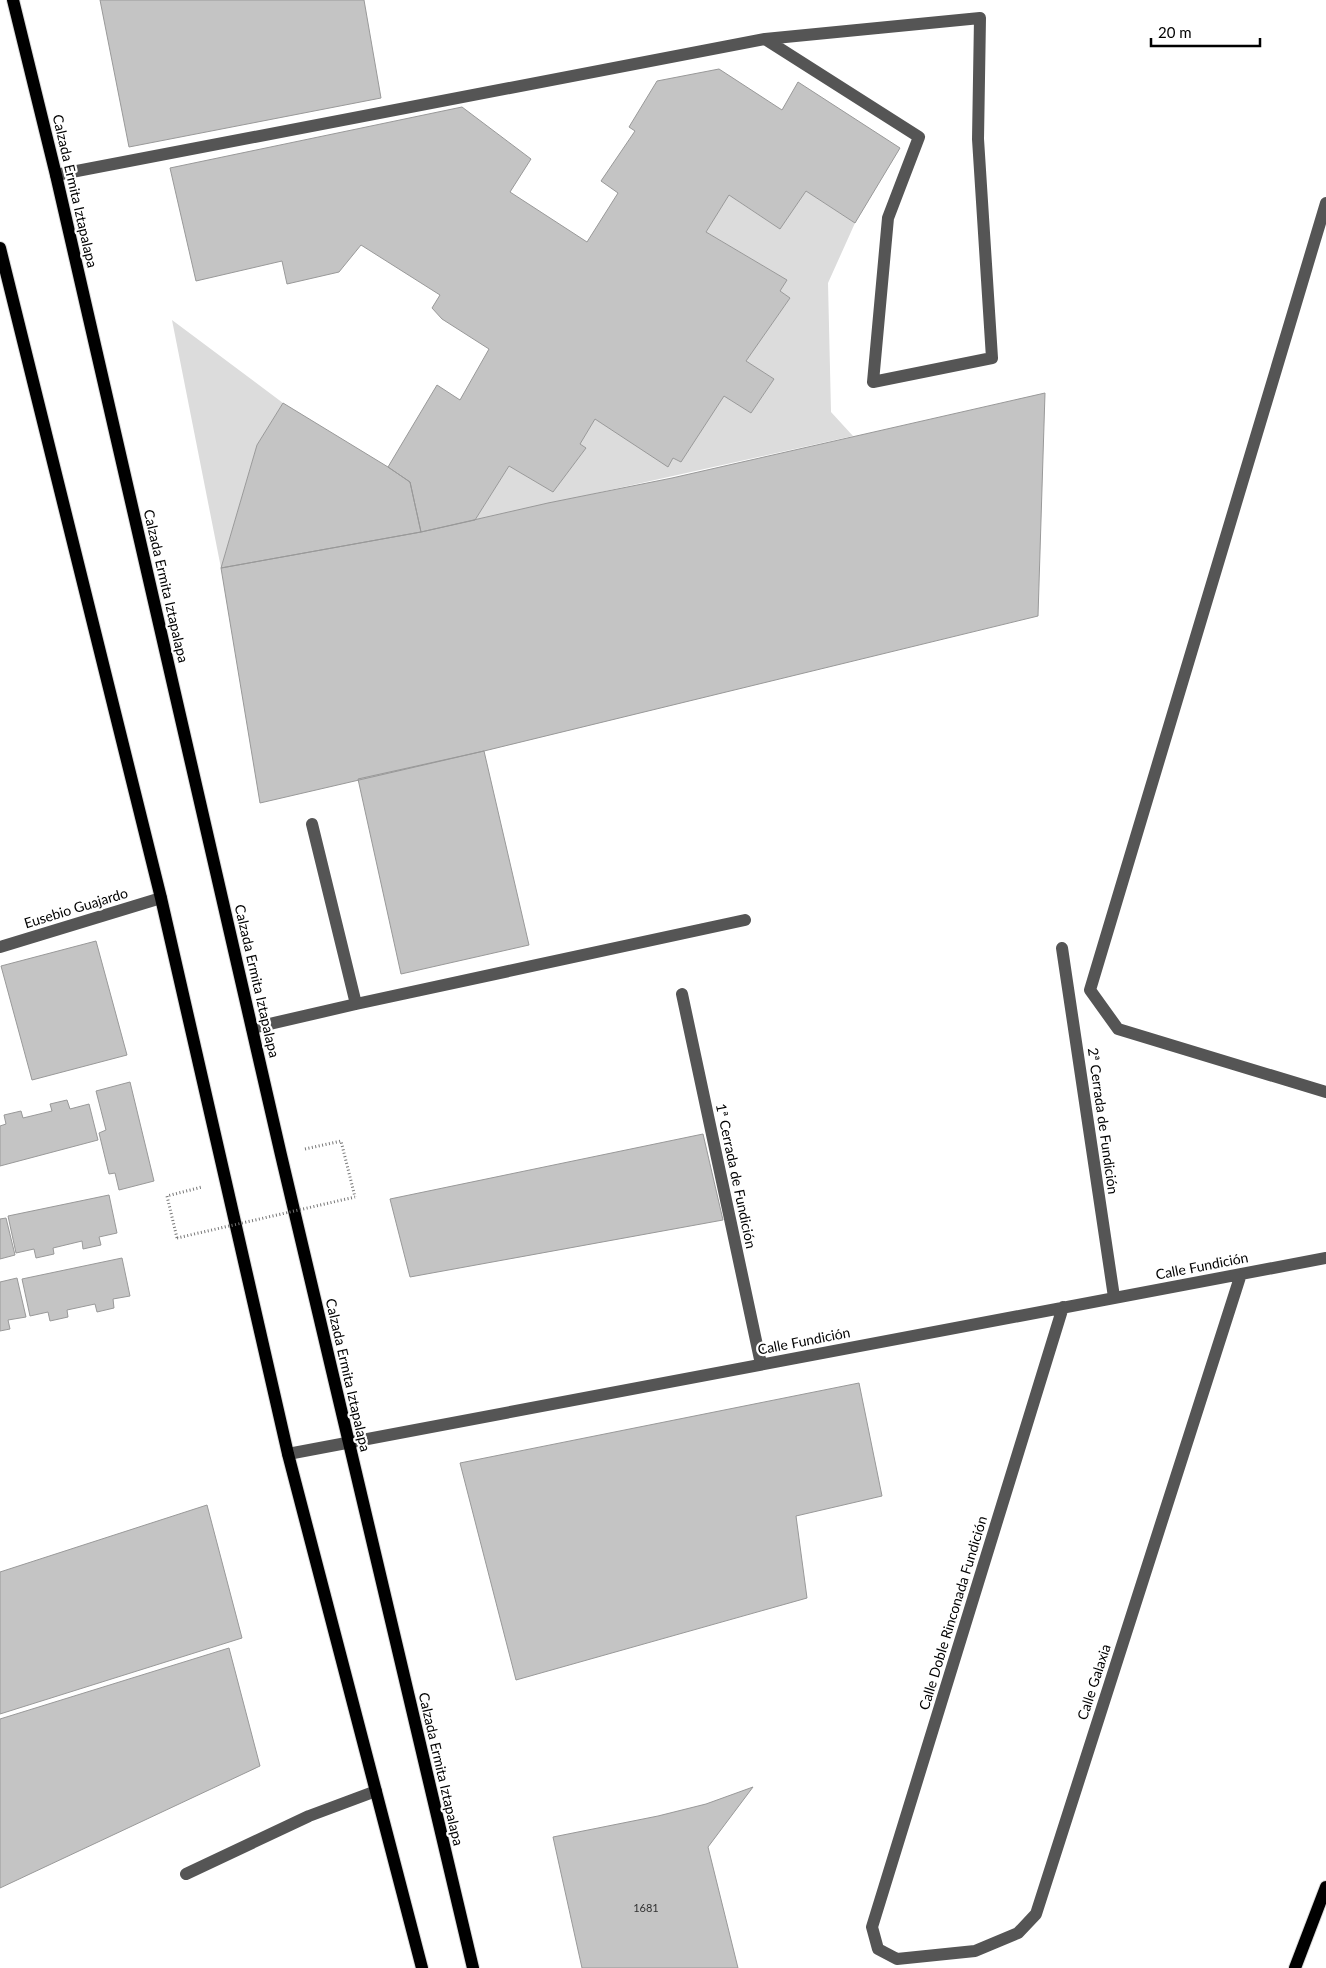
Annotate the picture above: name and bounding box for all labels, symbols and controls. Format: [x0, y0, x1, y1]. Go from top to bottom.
scale bar [1151, 15, 1260, 47]
text: 20 m [1158, 23, 1192, 41]
street label: Calzada Ermita Iztapalapa [50, 113, 101, 269]
street label: Calzada Ermita Iztapalapa [141, 508, 192, 664]
street label: Eusebio Guajardo [22, 884, 130, 931]
street label: Calzada Ermita Iztapalapa [232, 903, 283, 1059]
street label: 2ª Cerrada de Fundición [1085, 1047, 1122, 1195]
street label: 1ª Cerrada de Fundición [713, 1102, 760, 1250]
street label: Calle Fundición [1154, 1248, 1250, 1283]
street label: Calzada Ermita Iztapalapa [323, 1297, 374, 1453]
street label: Calle Fundición [756, 1323, 852, 1358]
street label: Calle Doble Rinconada Fundición [915, 1514, 990, 1712]
street label: Calle Galaxia [1073, 1642, 1114, 1722]
street label: Calzada Ermita Iztapalapa [416, 1691, 467, 1847]
house number: 1681 [633, 1901, 659, 1914]

